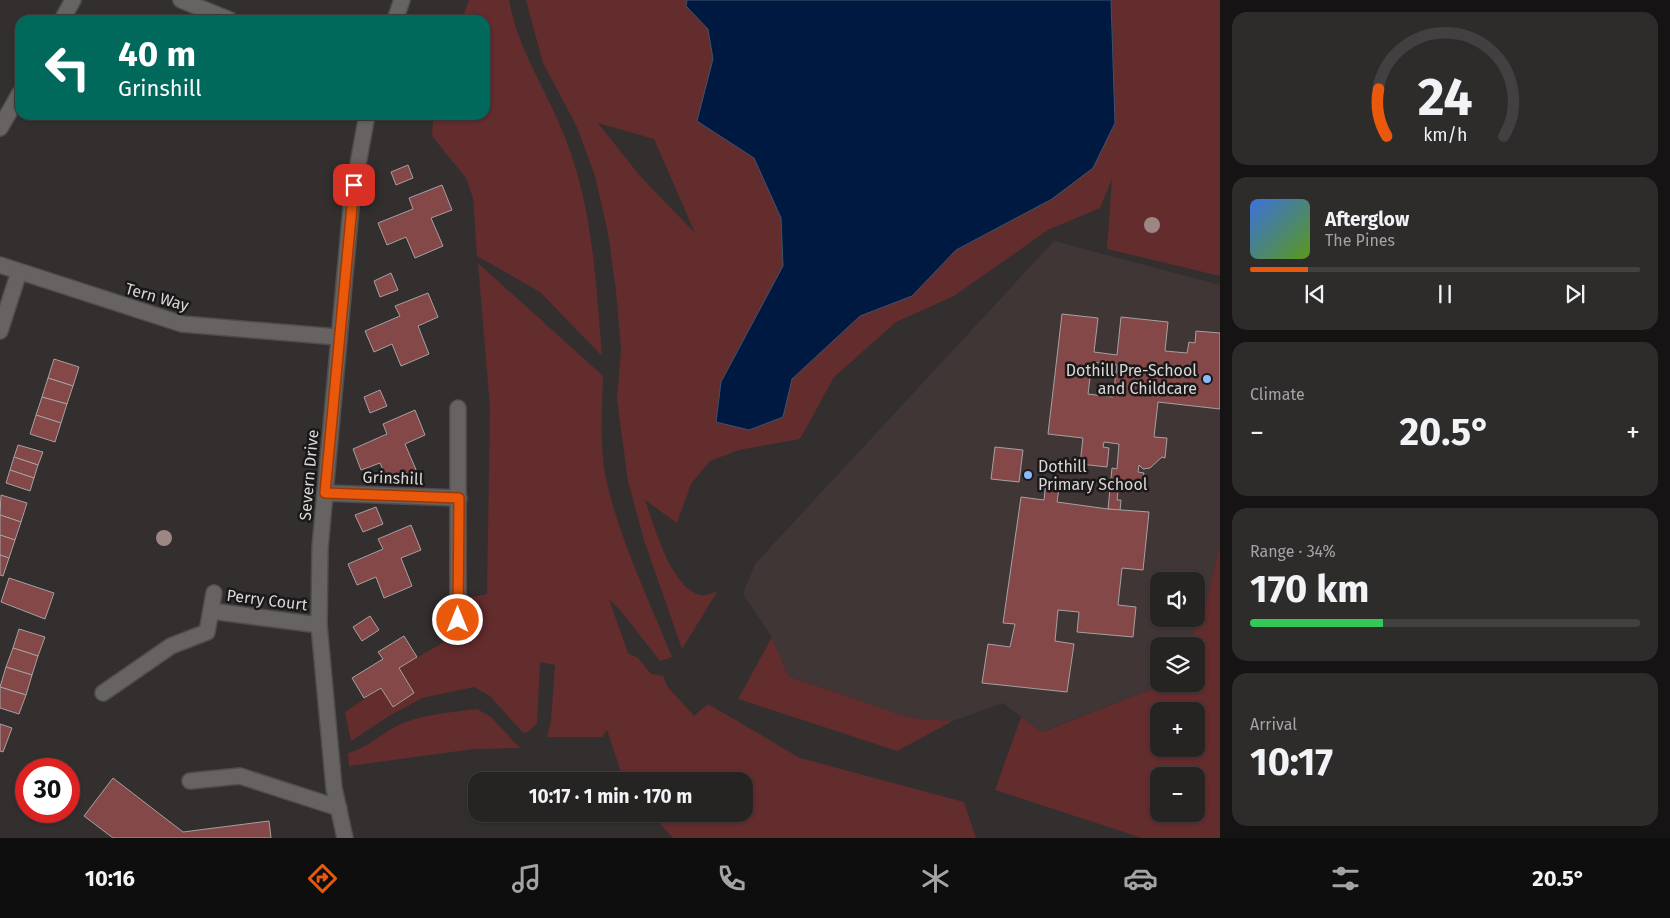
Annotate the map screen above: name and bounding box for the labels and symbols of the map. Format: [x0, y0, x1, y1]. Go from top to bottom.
pin [333, 164, 375, 206]
street label: Tern Way [123, 279, 191, 315]
place label: Dothill Pre-School and Childcare [1066, 361, 1197, 398]
marker: Dothill Pre-School and Childcare [1201, 373, 1213, 385]
street label: Severn Drive [296, 429, 322, 521]
place label: Dothill Primary School [1038, 457, 1148, 494]
street label: Grinshill [362, 467, 424, 489]
marker: Dothill Primary School [1022, 469, 1034, 481]
street label: Perry Court [226, 586, 309, 614]
position arrow [431, 593, 483, 645]
speed limit sign: 30 [15, 758, 80, 823]

